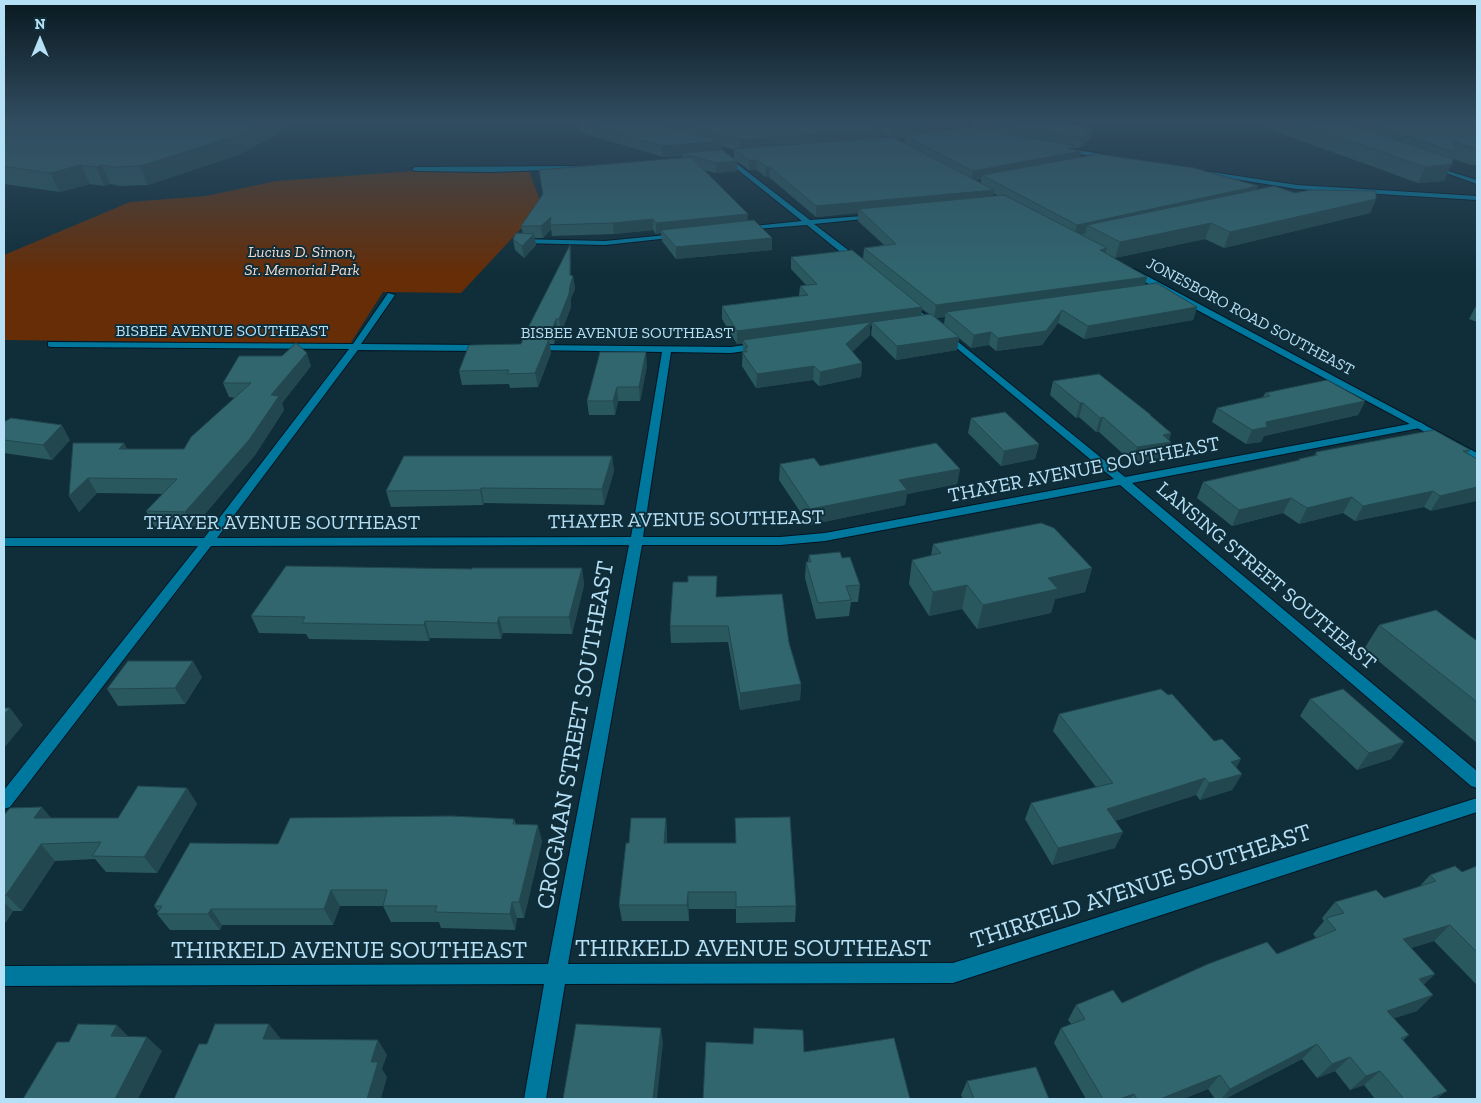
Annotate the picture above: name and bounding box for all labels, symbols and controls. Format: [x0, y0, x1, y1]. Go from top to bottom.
north arrow [15, 15, 65, 65]
text: N [35, 16, 45, 33]
park label: Lucius D. Simon, Sr. Memorial Park [244, 242, 360, 280]
street label: JONESBORO ROAD SOUTHEAST [1143, 254, 1357, 380]
street label: BISBEE AVENUE SOUTHEAST [116, 321, 328, 341]
street label: BISBEE AVENUE SOUTHEAST [521, 323, 733, 343]
street label: THAYER AVENUE SOUTHEAST [946, 432, 1222, 508]
street label: LANSING STREET SOUTHEAST [1151, 477, 1381, 675]
street label: THAYER AVENUE SOUTHEAST [548, 506, 824, 534]
street label: THAYER AVENUE SOUTHEAST [144, 511, 420, 535]
street label: CROGMAN STREET SOUTHEAST [531, 559, 621, 911]
street label: THIRKELD AVENUE SOUTHEAST [967, 818, 1315, 956]
street label: THIRKELD AVENUE SOUTHEAST [575, 935, 931, 963]
street label: THIRKELD AVENUE SOUTHEAST [171, 937, 527, 965]

